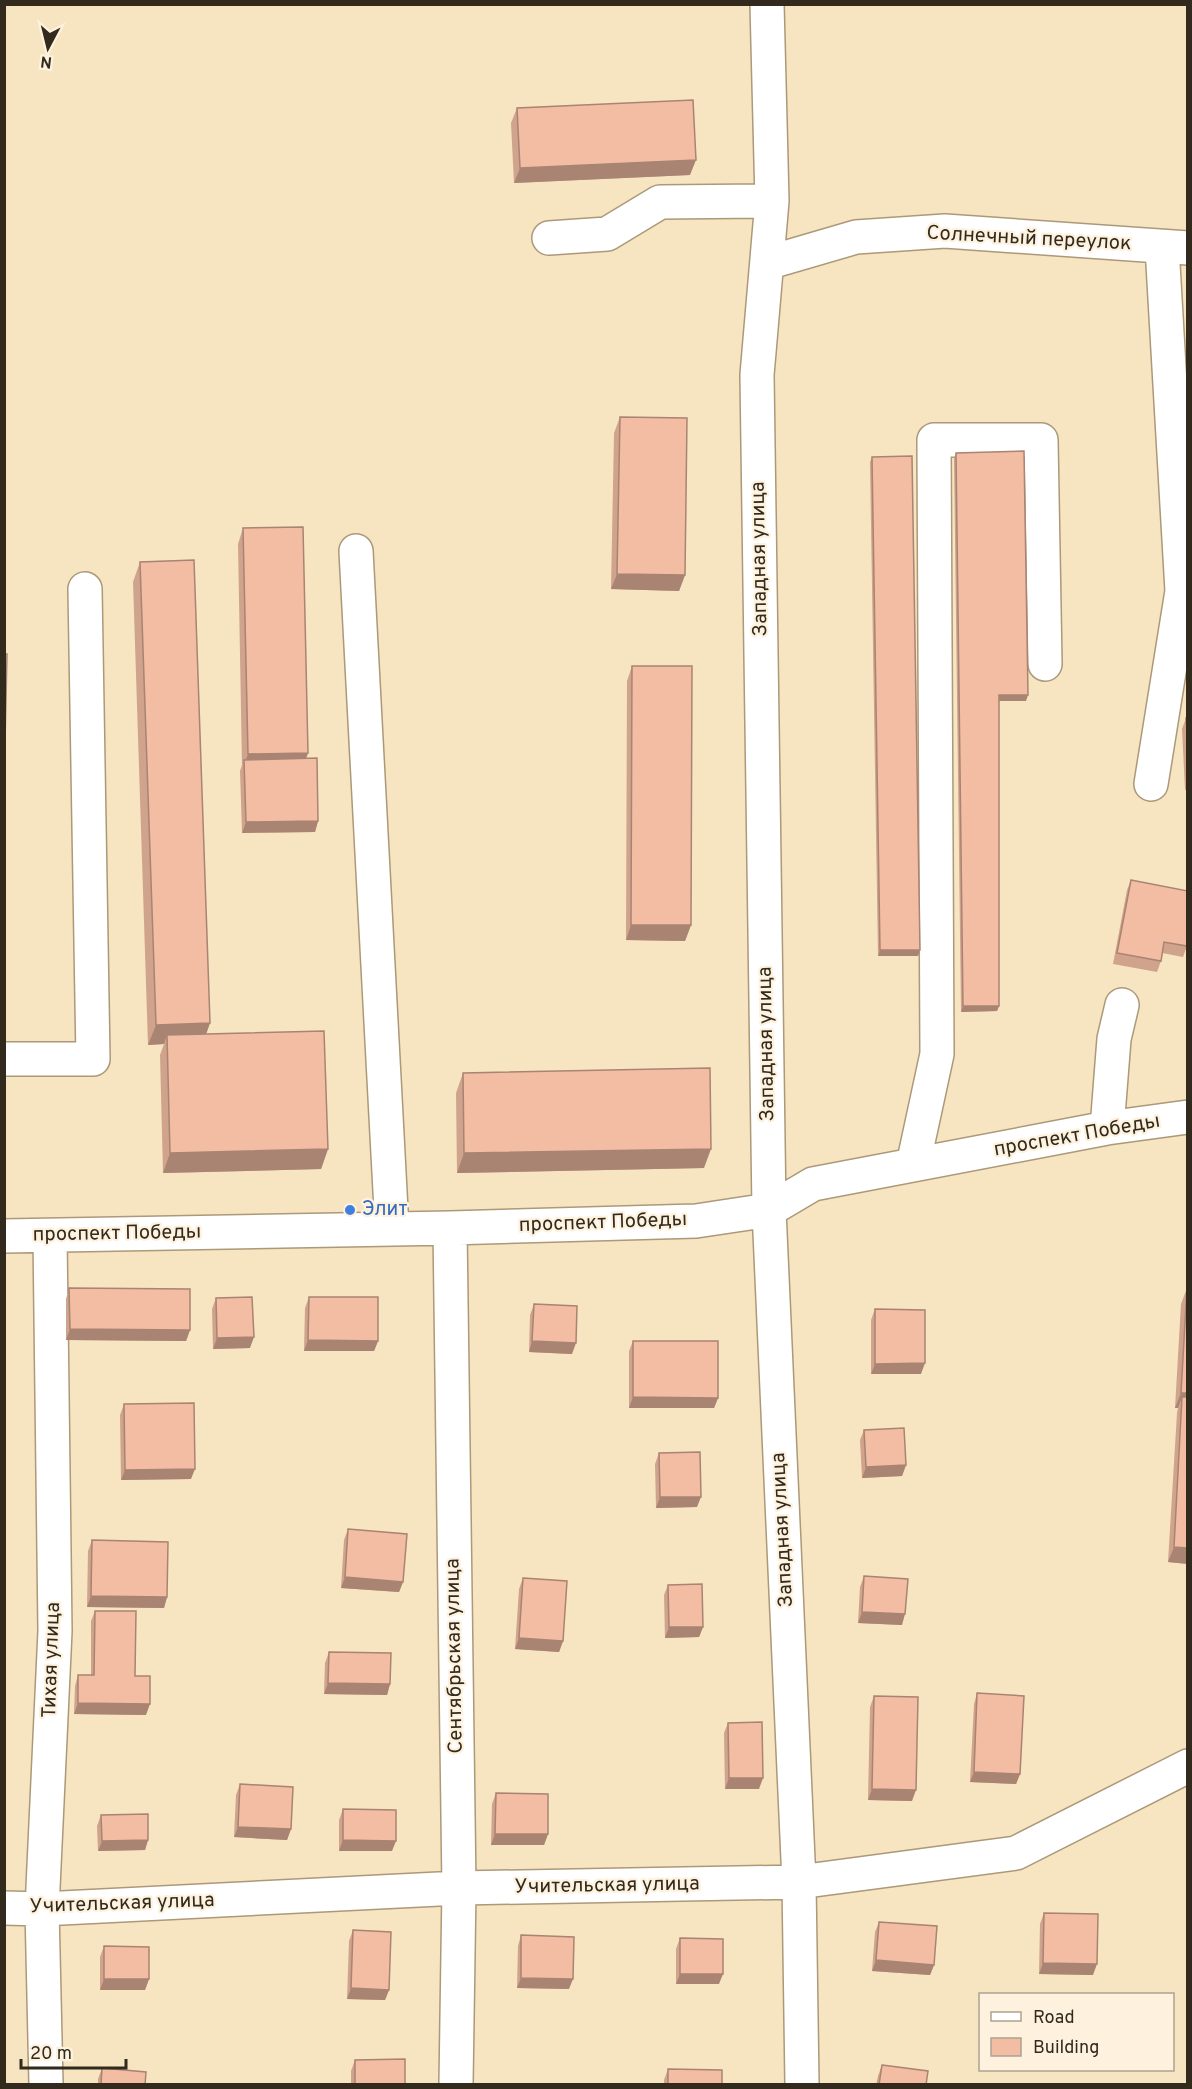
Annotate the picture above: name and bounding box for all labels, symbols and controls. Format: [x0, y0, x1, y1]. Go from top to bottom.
north arrow [18, 18, 78, 78]
text: N [39, 50, 53, 72]
street label: Солнечный переулок [926, 221, 1132, 257]
street label: Западная улица [746, 481, 774, 637]
street label: Западная улица [753, 966, 781, 1122]
street label: проспект Победы [992, 1109, 1162, 1163]
place label: Элит [362, 1197, 408, 1223]
marker: Элит [343, 1203, 357, 1217]
street label: проспект Победы [518, 1207, 688, 1239]
street label: проспект Победы [33, 1220, 201, 1248]
street label: Западная улица [766, 1452, 800, 1608]
street label: Сентябрьская улица [440, 1558, 470, 1754]
street label: Тихая улица [37, 1602, 67, 1718]
street label: Учительская улица [514, 1871, 700, 1901]
street label: Учительская улица [29, 1888, 215, 1920]
legend [979, 1993, 1174, 2071]
text: Road [1033, 2007, 1075, 2030]
scale bar [21, 2032, 126, 2070]
text: Building [1033, 2037, 1099, 2060]
text: 20 m [30, 2043, 72, 2066]

